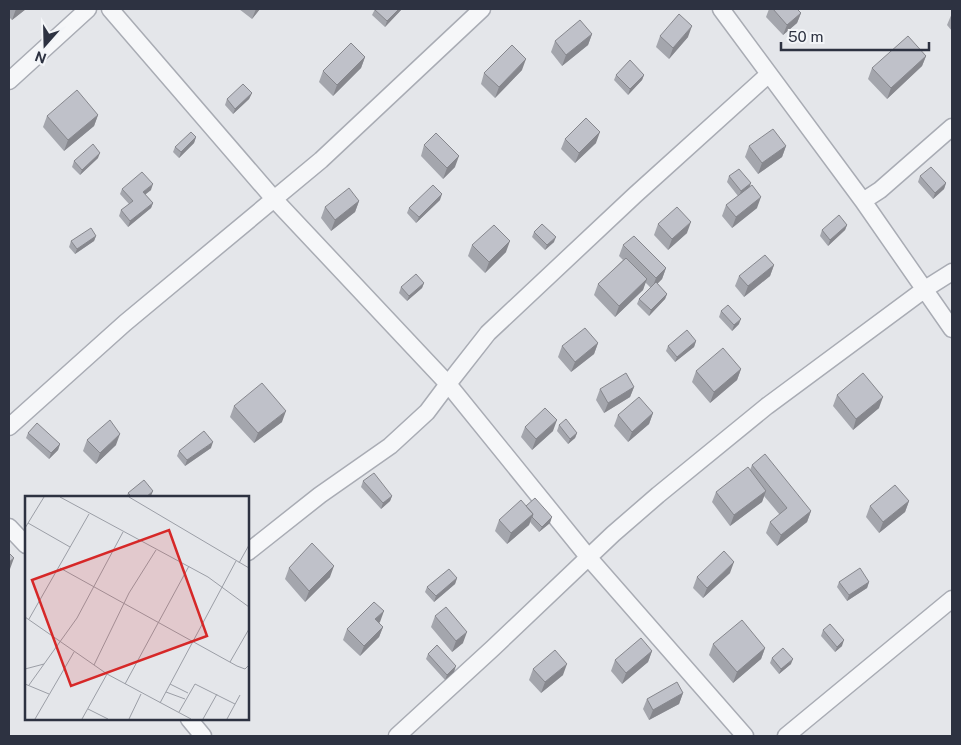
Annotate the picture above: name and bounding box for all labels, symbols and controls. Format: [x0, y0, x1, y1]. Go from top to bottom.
north arrow [20, 20, 70, 70]
scale bar [781, 20, 928, 52]
text: 50 m [788, 28, 823, 45]
text: N [33, 48, 48, 67]
inset map [25, 496, 249, 720]

